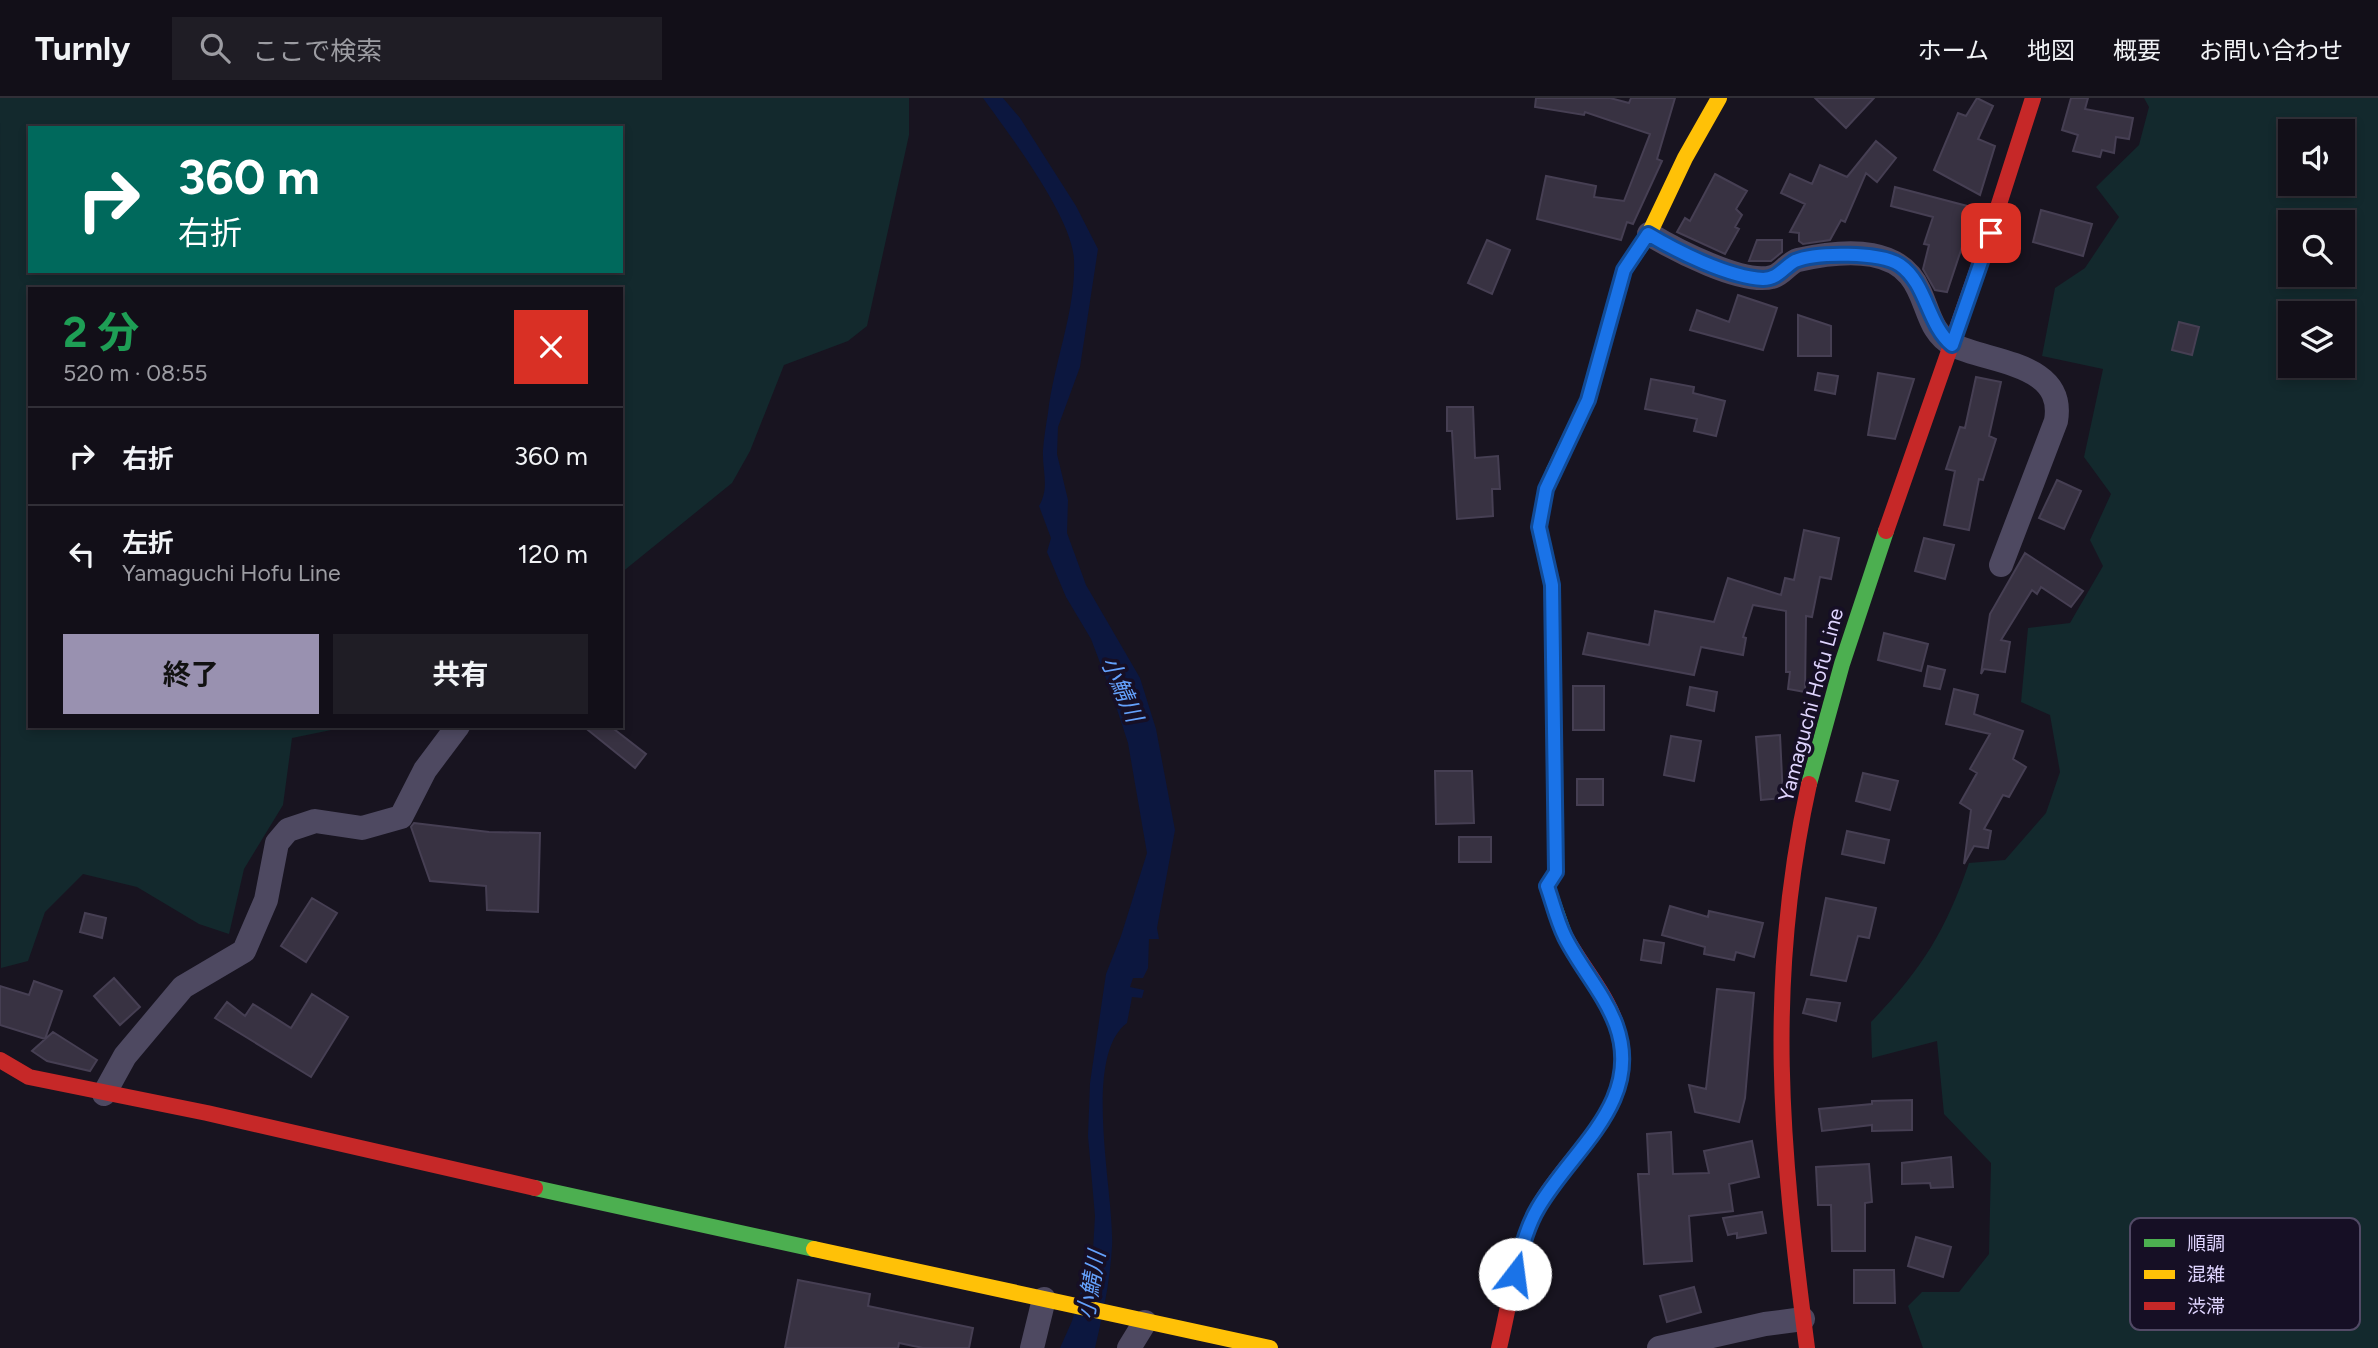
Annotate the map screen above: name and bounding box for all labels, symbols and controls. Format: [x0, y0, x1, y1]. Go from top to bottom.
search box [172, 17, 662, 80]
text: Turnly [35, 29, 130, 68]
icon: search [196, 29, 234, 67]
text: ここで検索 [252, 35, 382, 67]
text: ホーム [1918, 36, 1989, 65]
text: 地図 [2027, 36, 2075, 65]
text: 概要 [2113, 36, 2161, 65]
text: お問い合わせ [2199, 36, 2343, 65]
map controls [2278, 119, 2355, 378]
button: sound [2278, 119, 2355, 196]
text: 360 m [178, 147, 320, 206]
icon: right [63, 154, 154, 245]
pin [1961, 203, 2021, 263]
button: search [2278, 210, 2355, 287]
text: 右折 [178, 214, 242, 252]
icon: arrive [1972, 214, 2010, 252]
button: layers [2278, 301, 2355, 378]
text: 2 分 [63, 307, 139, 358]
button: close [514, 310, 588, 384]
text: 520 m · 08:55 [63, 359, 207, 387]
icon: right [63, 437, 101, 475]
text: 360 m [514, 440, 588, 472]
text: 右折 [122, 443, 174, 475]
text: 左折 [122, 527, 174, 559]
icon: left [63, 535, 101, 573]
text: 120 m [518, 538, 588, 570]
text: Yamaguchi Hofu Line [122, 559, 340, 587]
street label: Yamaguchi Hofu Line [1773, 605, 1848, 804]
button: 終了 [63, 634, 319, 714]
button: 共有 [333, 634, 588, 714]
water label: 小鯖川 [1095, 652, 1150, 729]
legend [2130, 1218, 2360, 1330]
text: 順調 [2187, 1232, 2225, 1255]
position arrow [1478, 1237, 1552, 1311]
water label: 小鯖川 [1071, 1246, 1111, 1321]
text: 混雑 [2187, 1263, 2225, 1286]
text: 渋滞 [2187, 1295, 2225, 1318]

